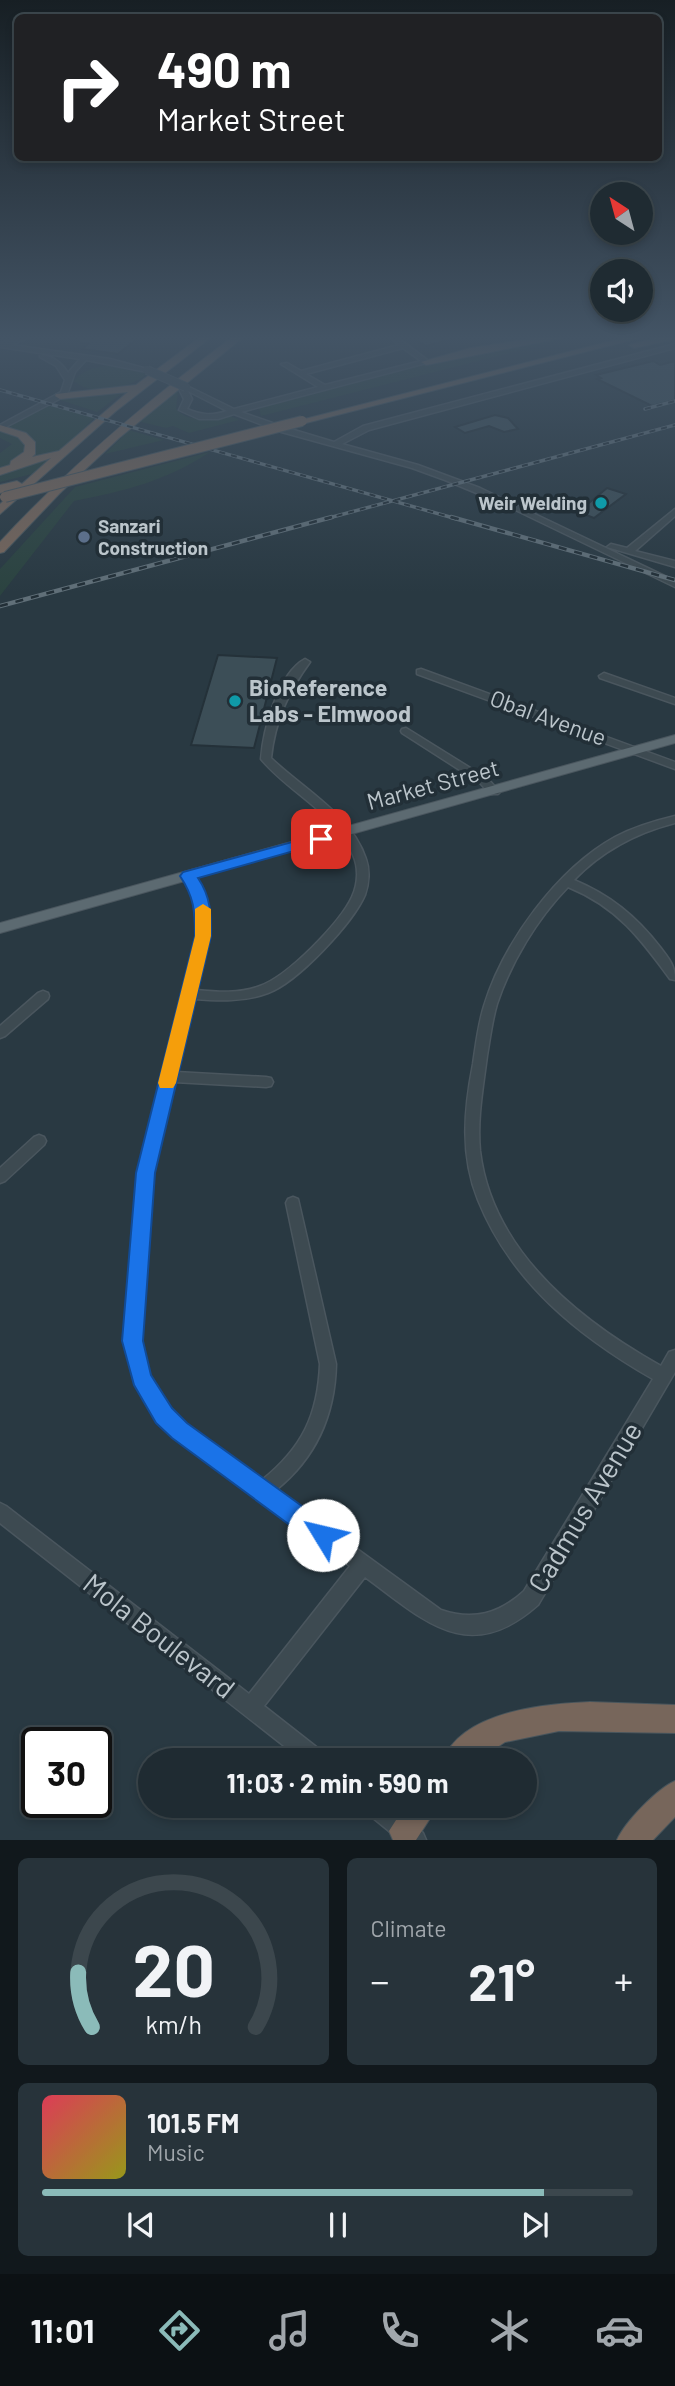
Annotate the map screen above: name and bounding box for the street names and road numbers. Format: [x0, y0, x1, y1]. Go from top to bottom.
street label: Obal Avenue [486, 683, 610, 751]
street label: Market Street [364, 753, 502, 815]
street label: Cadmus Avenue [520, 1415, 648, 1598]
street label: Mola Boulevard [77, 1565, 242, 1705]

